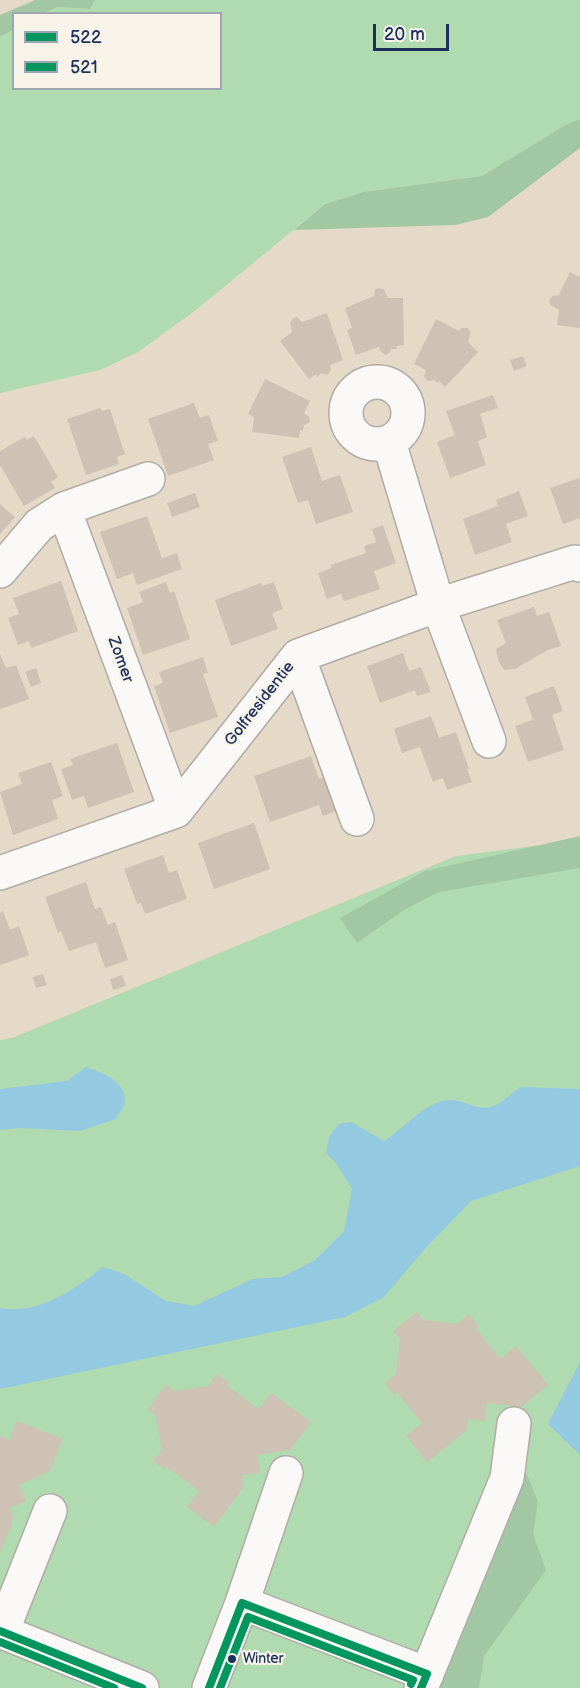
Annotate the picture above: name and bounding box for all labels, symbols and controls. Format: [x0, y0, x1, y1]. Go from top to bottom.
legend [12, 12, 222, 90]
scale bar [376, 12, 452, 50]
text: 20 m [384, 24, 425, 45]
text: 522 [70, 27, 102, 48]
text: 521 [70, 57, 98, 78]
street label: Zomer [103, 634, 137, 686]
street label: Golfresidentie [221, 658, 299, 750]
place label: Winter [243, 1651, 284, 1667]
marker: Winter [226, 1653, 238, 1665]

